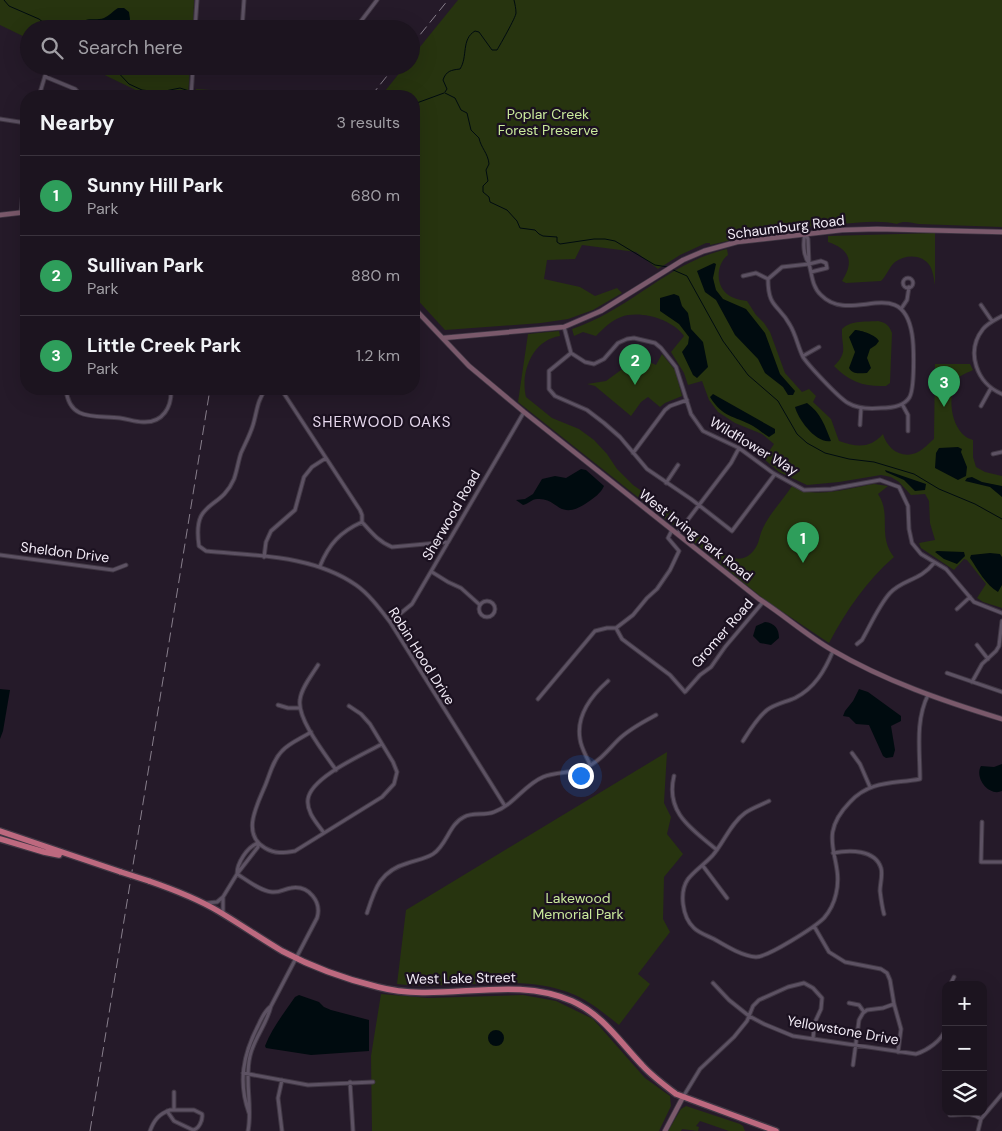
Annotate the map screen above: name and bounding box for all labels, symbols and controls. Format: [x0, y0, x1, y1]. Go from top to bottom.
search box [20, 20, 420, 75]
icon: search [38, 34, 66, 62]
text: Search here [78, 35, 183, 60]
park label: Poplar Creek Forest Preserve [498, 105, 598, 139]
text: Nearby [40, 109, 114, 137]
text: 3 results [337, 112, 400, 133]
text: Sunny Hill Park [87, 173, 224, 198]
text: 1 [53, 185, 59, 206]
text: 680 m [351, 185, 400, 206]
text: Park [87, 198, 119, 219]
street label: Schaumburg Road [726, 211, 846, 243]
text: Sullivan Park [87, 253, 204, 278]
text: 2 [51, 265, 61, 286]
text: 880 m [351, 265, 400, 286]
text: Park [87, 278, 119, 299]
text: Little Creek Park [87, 333, 241, 358]
pin: 2 [619, 344, 651, 385]
text: 3 [51, 345, 61, 366]
text: 1.2 km [356, 345, 400, 366]
text: Park [87, 358, 119, 379]
pin: 3 [928, 366, 960, 407]
district label: SHERWOOD OAKS [312, 412, 452, 432]
street label: Wildflower Way [706, 413, 802, 480]
street label: Sherwood Road [418, 467, 484, 563]
street label: West Irving Park Road [636, 485, 756, 585]
pin: 1 [787, 522, 819, 563]
street label: Sheldon Drive [20, 538, 110, 566]
street label: Gromer Road [687, 595, 757, 671]
street label: Robin Hood Drive [385, 604, 459, 708]
your location [568, 763, 594, 789]
park label: Lakewood Memorial Park [532, 889, 624, 923]
street label: West Lake Street [406, 968, 516, 988]
map controls [942, 981, 987, 1116]
button: + [942, 981, 987, 1026]
street label: Yellowstone Drive [786, 1011, 900, 1049]
button: − [942, 1026, 987, 1071]
button: layers [942, 1071, 987, 1116]

